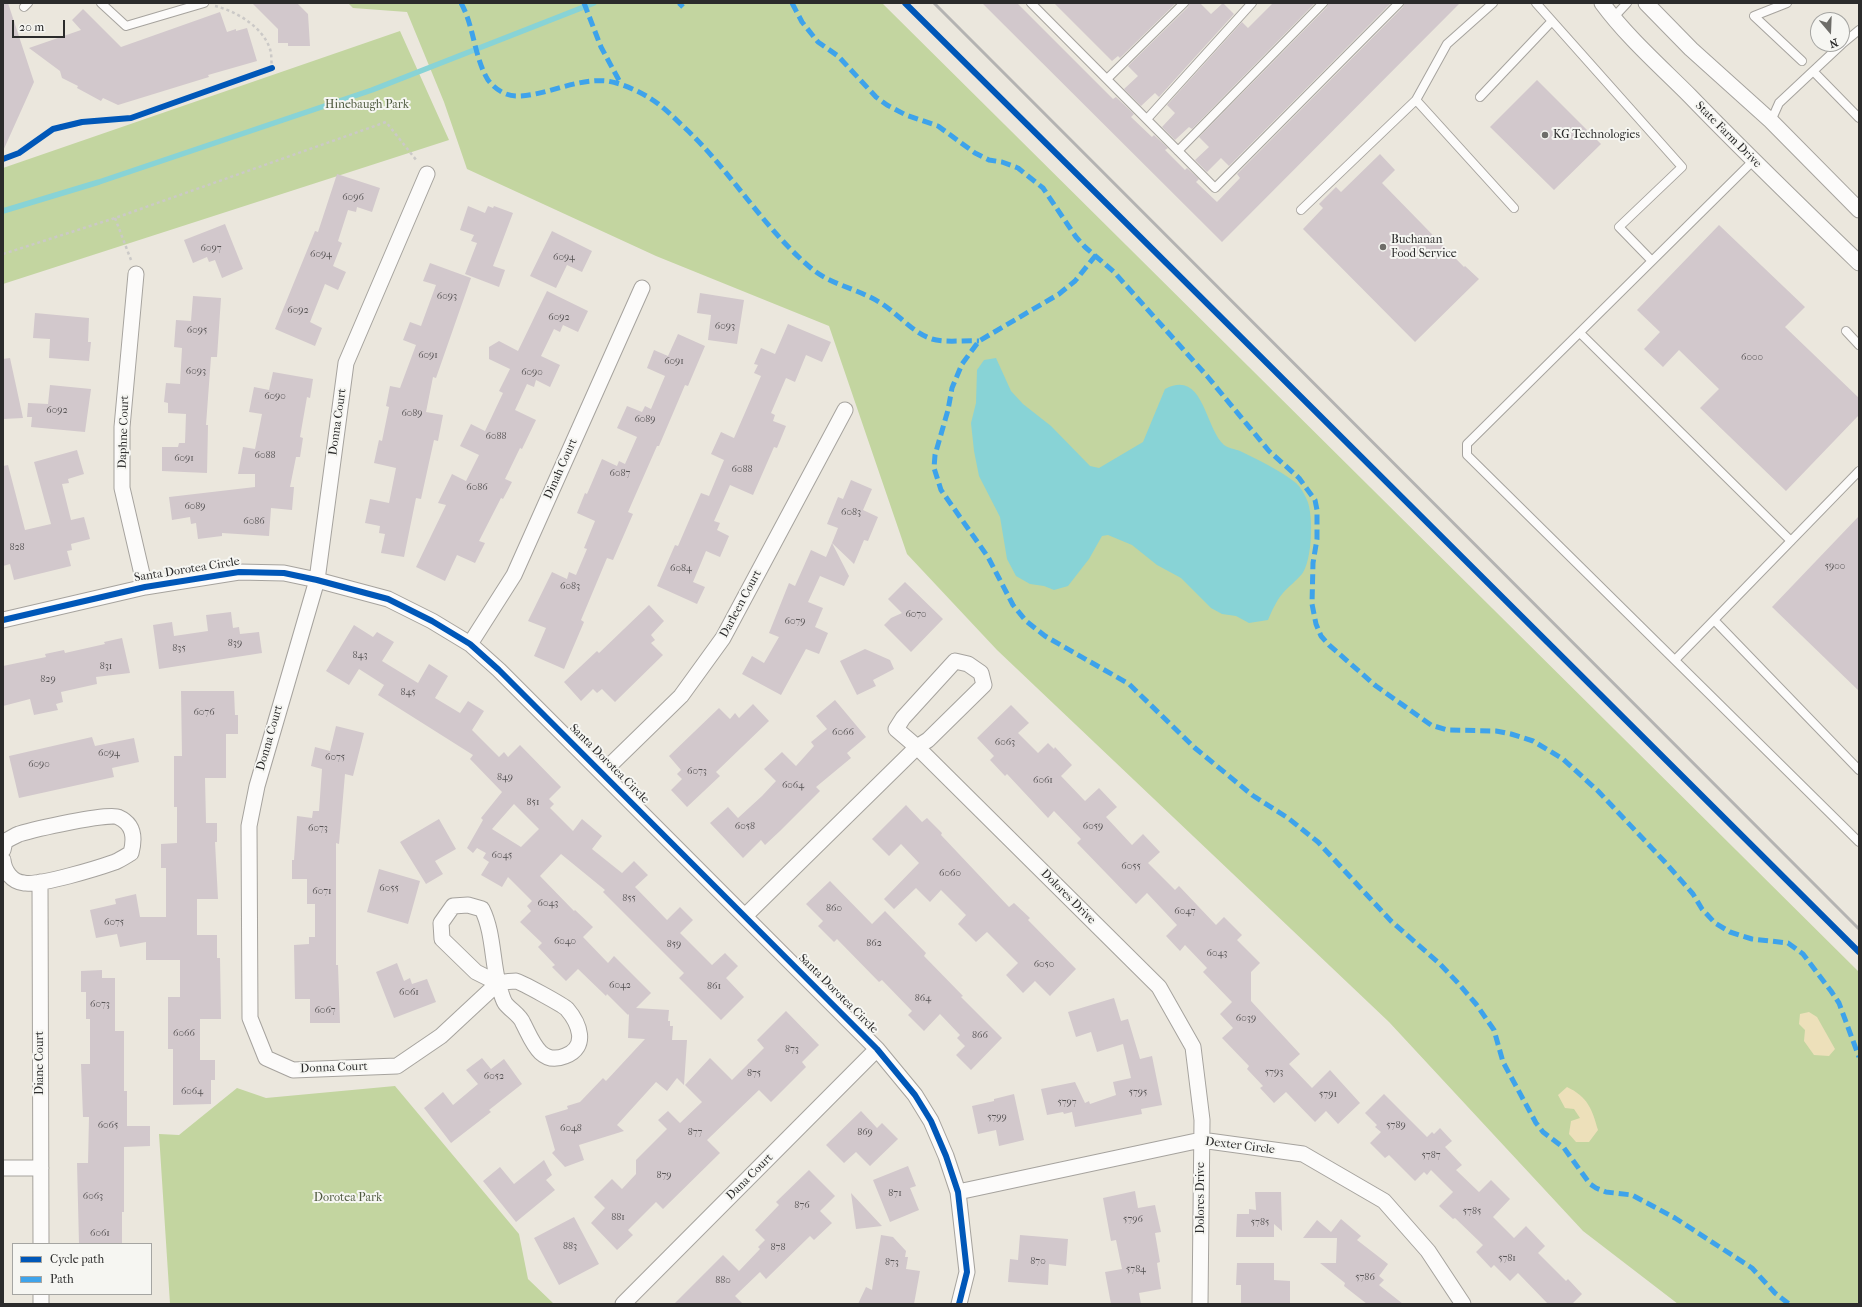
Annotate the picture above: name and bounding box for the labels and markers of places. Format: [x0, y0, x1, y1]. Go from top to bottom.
place label: KG Technologies [1553, 128, 1640, 142]
marker: KG Technologies [1540, 130, 1550, 140]
place label: Buchanan Food Service [1391, 233, 1457, 261]
marker: Buchanan Food Service [1378, 242, 1388, 252]

